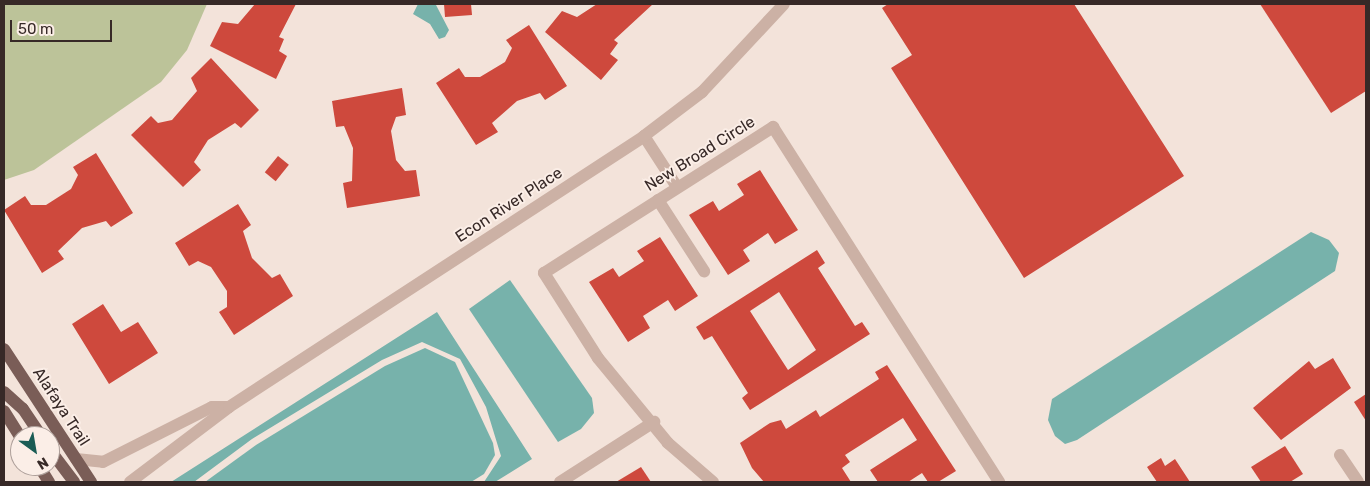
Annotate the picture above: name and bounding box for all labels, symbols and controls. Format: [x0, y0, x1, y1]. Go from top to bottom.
scale bar [12, 10, 115, 42]
text: 50 m [18, 20, 53, 38]
street label: New Broad Circle [641, 112, 759, 196]
street label: Econ River Place [452, 163, 566, 247]
street label: Alafaya Trail [28, 364, 94, 450]
north arrow [10, 426, 60, 476]
text: N [34, 453, 51, 473]

